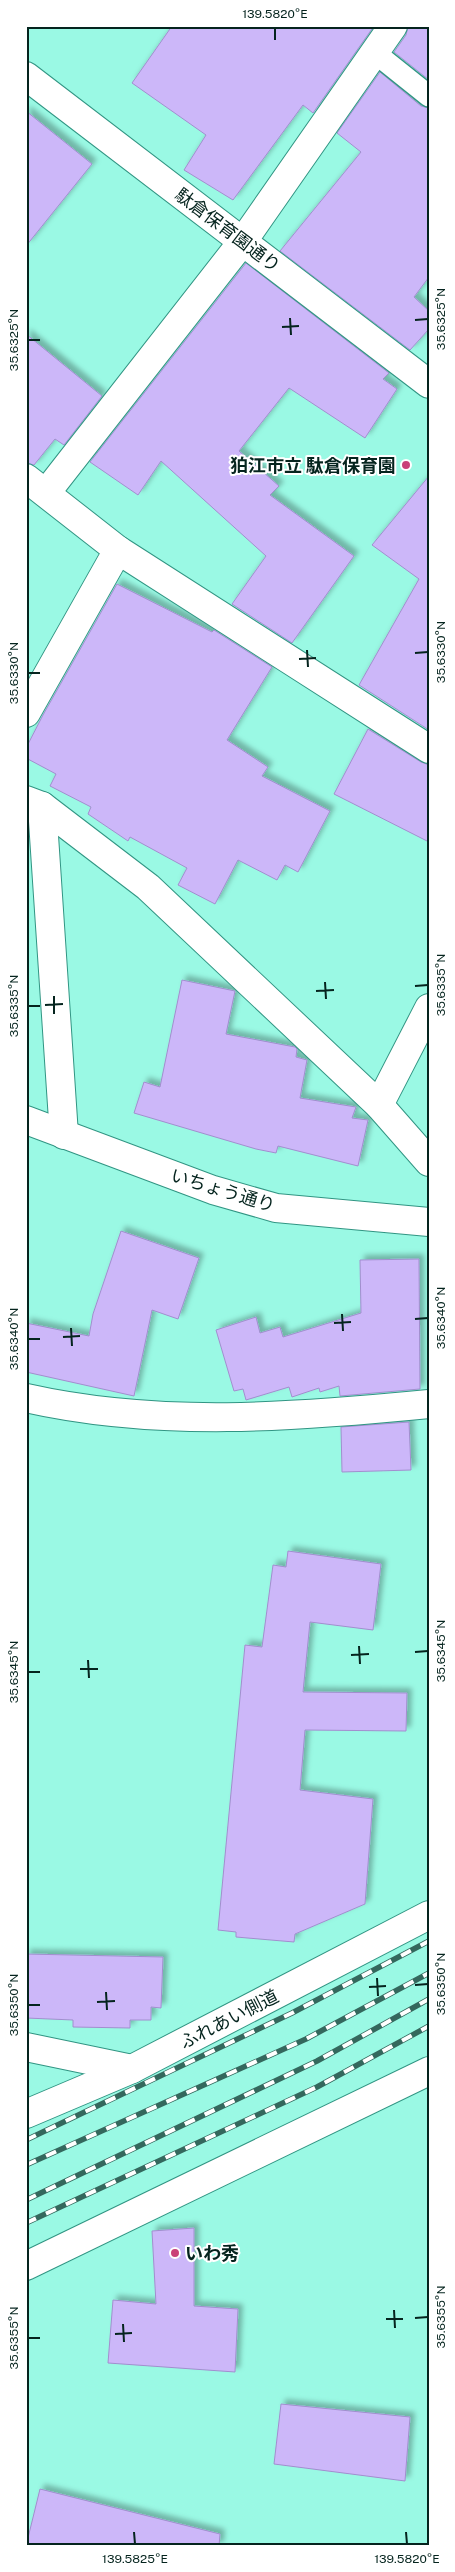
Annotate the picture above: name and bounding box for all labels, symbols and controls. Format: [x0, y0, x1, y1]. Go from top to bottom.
text: 139.5820°E [242, 7, 308, 21]
street label: 駄倉保育園通り [171, 184, 285, 276]
text: 35.6325°N [434, 288, 448, 350]
text: 35.6325°N [7, 309, 21, 371]
place label: 狛江市立 駄倉保育園 [230, 455, 396, 476]
marker: 狛江市立 駄倉保育園 [400, 459, 412, 471]
text: 35.6330°N [434, 621, 448, 683]
text: 35.6330°N [7, 642, 21, 704]
text: 35.6335°N [434, 954, 448, 1016]
text: 35.6335°N [7, 975, 21, 1037]
street label: いちょう通り [168, 1164, 278, 1216]
text: 35.6340°N [434, 1287, 448, 1349]
text: 35.6340°N [7, 1308, 21, 1370]
text: 35.6345°N [434, 1620, 448, 1682]
text: 35.6345°N [7, 1641, 21, 1703]
text: 35.6350°N [434, 1953, 448, 2015]
text: 35.6350°N [7, 1974, 21, 2036]
street label: ふれあい側道 [176, 1985, 282, 2053]
place label: いわ秀 [185, 2243, 239, 2264]
marker: いわ秀 [169, 2247, 181, 2259]
text: 35.6355°N [434, 2286, 448, 2348]
text: 35.6355°N [7, 2307, 21, 2369]
text: 139.5825°E [102, 2552, 168, 2566]
text: 139.5820°E [374, 2552, 440, 2566]

